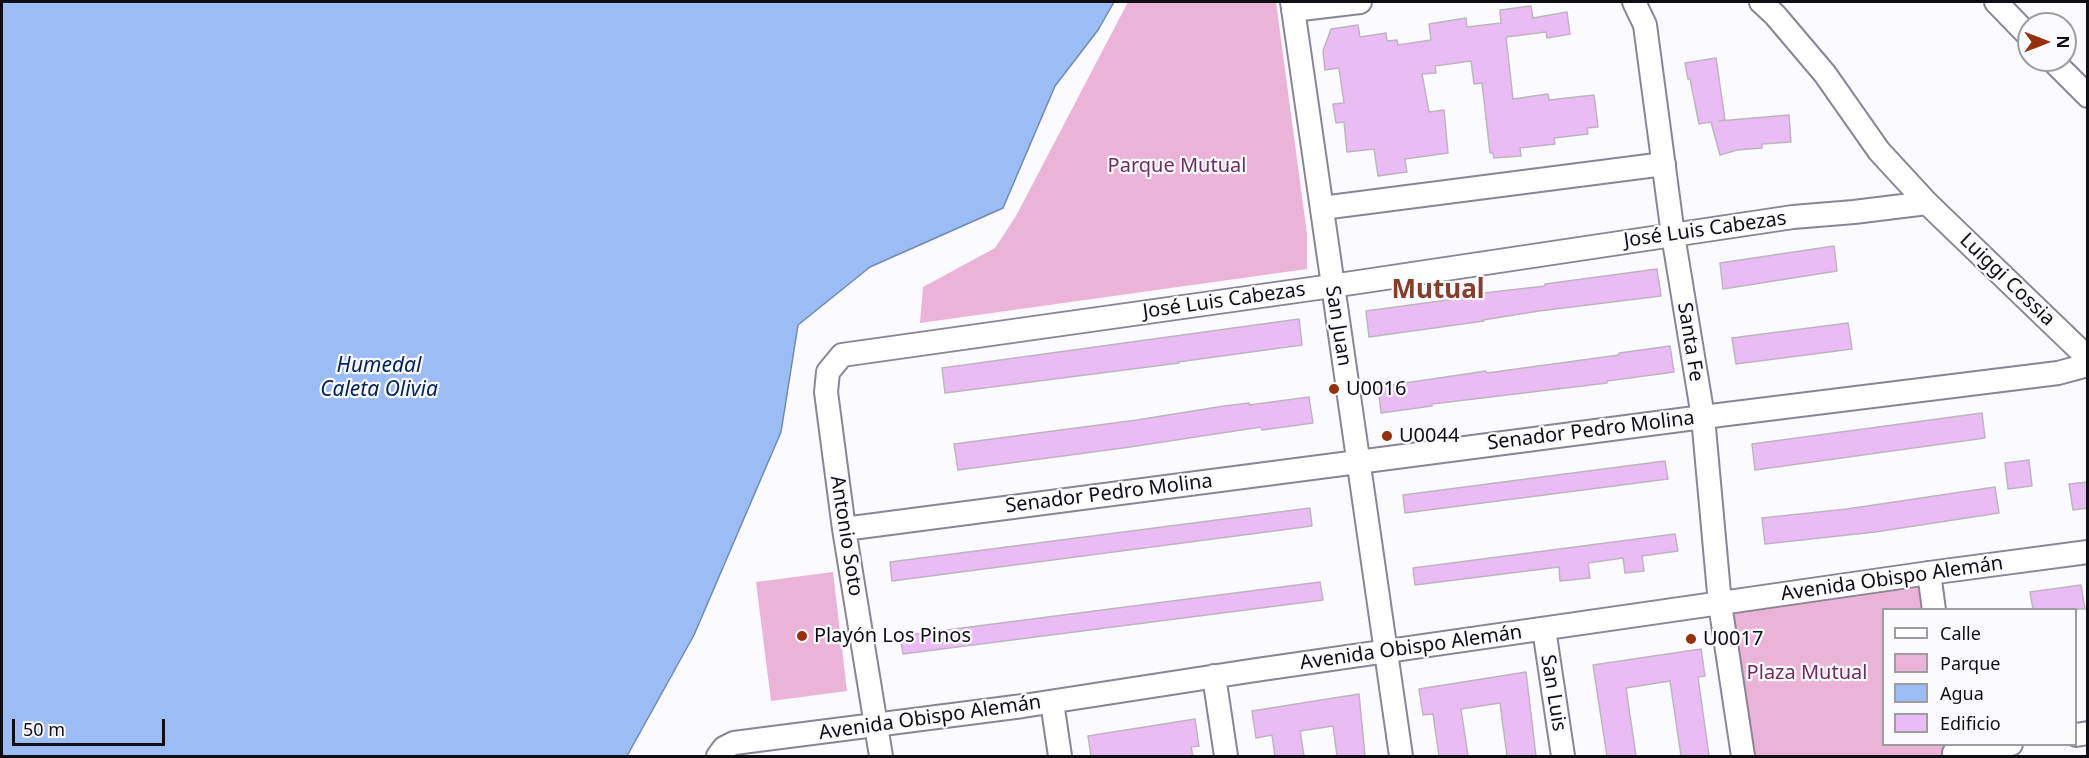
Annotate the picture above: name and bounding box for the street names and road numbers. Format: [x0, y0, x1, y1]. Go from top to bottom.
street label: José Luis Cabezas [1622, 207, 1788, 253]
street label: Luiggi Cossia [1954, 229, 2060, 331]
street label: José Luis Cabezas [1141, 278, 1307, 324]
street label: San Juan [1320, 284, 1356, 368]
street label: Santa Fe [1672, 301, 1708, 383]
street label: Senador Pedro Molina [1486, 406, 1696, 456]
street label: Senador Pedro Molina [1004, 469, 1214, 519]
street label: Antonio Soto [825, 474, 867, 598]
street label: Avenida Obispo Alemán [1779, 552, 2005, 606]
street label: Avenida Obispo Alemán [1298, 621, 1524, 675]
street label: San Luis [1535, 653, 1571, 733]
street label: Avenida Obispo Alemán [817, 691, 1043, 745]

